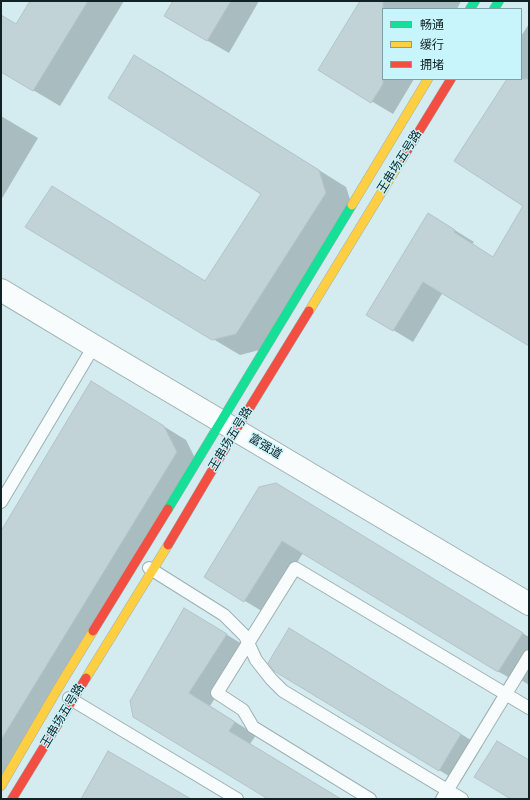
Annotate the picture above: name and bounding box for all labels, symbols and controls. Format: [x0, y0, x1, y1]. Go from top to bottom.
legend [382, 8, 522, 80]
text: 畅通 [420, 16, 444, 33]
text: 缓行 [420, 36, 444, 53]
text: 拥堵 [420, 56, 444, 73]
street label: 王串场五号路 [375, 128, 425, 196]
street label: 王串场五号路 [206, 404, 256, 474]
street label: 富强道 [246, 432, 284, 462]
street label: 王串场五号路 [38, 681, 88, 751]

